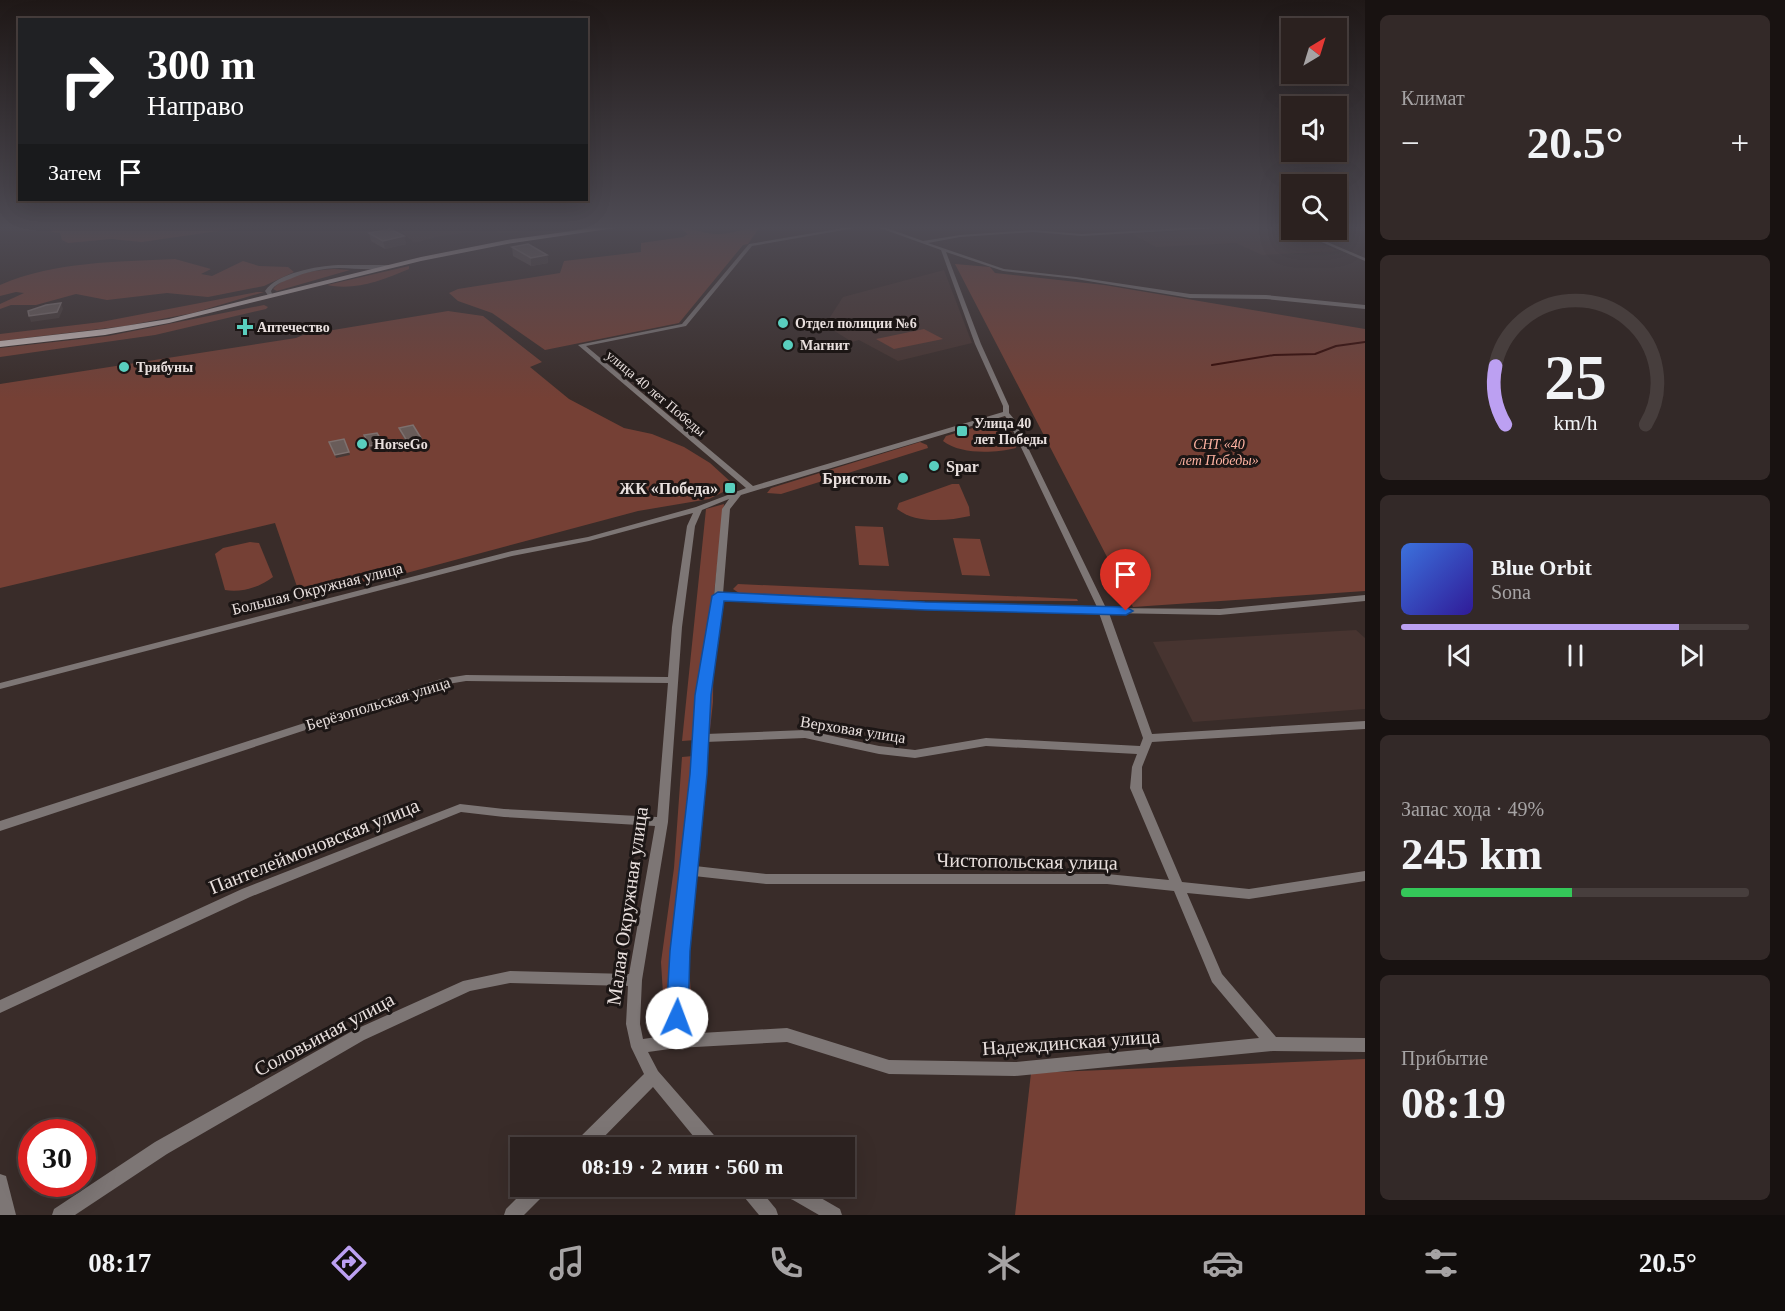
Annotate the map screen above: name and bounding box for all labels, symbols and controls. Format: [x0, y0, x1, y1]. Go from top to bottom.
north arrow [1281, 18, 1347, 84]
map controls [1281, 18, 1347, 240]
icon: right [48, 42, 126, 120]
text: 300 m [147, 42, 256, 88]
text: Климат [1401, 87, 1465, 109]
text: Направо [147, 91, 244, 121]
button: sound [1281, 96, 1347, 162]
text: 20.5° [1527, 118, 1623, 168]
text: − [1401, 125, 1420, 161]
text: + [1730, 125, 1749, 161]
icon: arrive [114, 156, 147, 189]
text: Затем [48, 160, 102, 185]
button: search [1281, 174, 1347, 240]
marker: Отдел полиции №6 [776, 316, 790, 330]
place label: Отдел полиции №6 [795, 316, 917, 331]
marker: Аптечество [238, 320, 252, 334]
place label: Аптечество [257, 320, 330, 335]
marker: Магнит [781, 338, 795, 352]
place label: Магнит [800, 338, 850, 353]
text: 25 [1544, 343, 1606, 412]
street label: улица 40 лет Победы [603, 347, 709, 440]
marker: Трибуны [117, 360, 131, 374]
place label: Трибуны [136, 360, 193, 375]
text: km/h [1553, 411, 1597, 435]
place label: Улица 40 лет Победы [974, 416, 1047, 447]
marker: Улица 40 лет Победы [955, 424, 969, 438]
marker: HorseGo [355, 437, 369, 451]
place label: HorseGo [374, 437, 428, 452]
park label: СНТ «40 лет Победы» [1178, 437, 1259, 468]
place label: Spar [946, 458, 979, 476]
marker: Spar [927, 459, 941, 473]
place label: Бристоль [822, 470, 892, 488]
marker: Бристоль [896, 471, 910, 485]
place label: ЖК «Победа» [619, 480, 718, 497]
marker: ЖК «Победа» [723, 481, 737, 495]
pin [1100, 549, 1151, 611]
text: Blue Orbit [1491, 555, 1592, 580]
icon: arrive [1109, 558, 1142, 591]
street label: Большая Окружная улица [230, 559, 405, 619]
text: Sona [1491, 581, 1531, 603]
icon: previous [1443, 639, 1476, 672]
icon: pause [1559, 639, 1592, 672]
icon: next [1675, 639, 1708, 672]
street label: Берёзопольская улица [304, 673, 453, 734]
street label: Верховая улица [799, 713, 907, 747]
street label: Пантелеймоновская улица [206, 794, 423, 899]
text: Запас хода · 49% [1401, 798, 1544, 820]
street label: Малая Окружная улица [602, 805, 653, 1007]
text: 245 km [1401, 829, 1542, 879]
street label: Чистопольская улица [936, 848, 1118, 875]
position arrow [645, 986, 709, 1050]
street label: Соловьиная улица [250, 988, 398, 1081]
street label: Надеждинская улица [981, 1025, 1161, 1060]
text: Прибытие [1401, 1047, 1488, 1069]
text: 08:19 [1401, 1078, 1506, 1128]
speed limit sign: 30 [18, 1119, 96, 1197]
text: 08:19 · 2 мин · 560 m [582, 1154, 783, 1179]
icon: directions [328, 1242, 370, 1284]
icon: music [546, 1242, 588, 1284]
icon: phone [765, 1242, 807, 1284]
icon: climate [983, 1242, 1025, 1284]
icon: car [1202, 1242, 1244, 1284]
icon: filters [1420, 1242, 1462, 1284]
text: 08:17 [88, 1248, 151, 1278]
text: 20.5° [1639, 1248, 1697, 1278]

